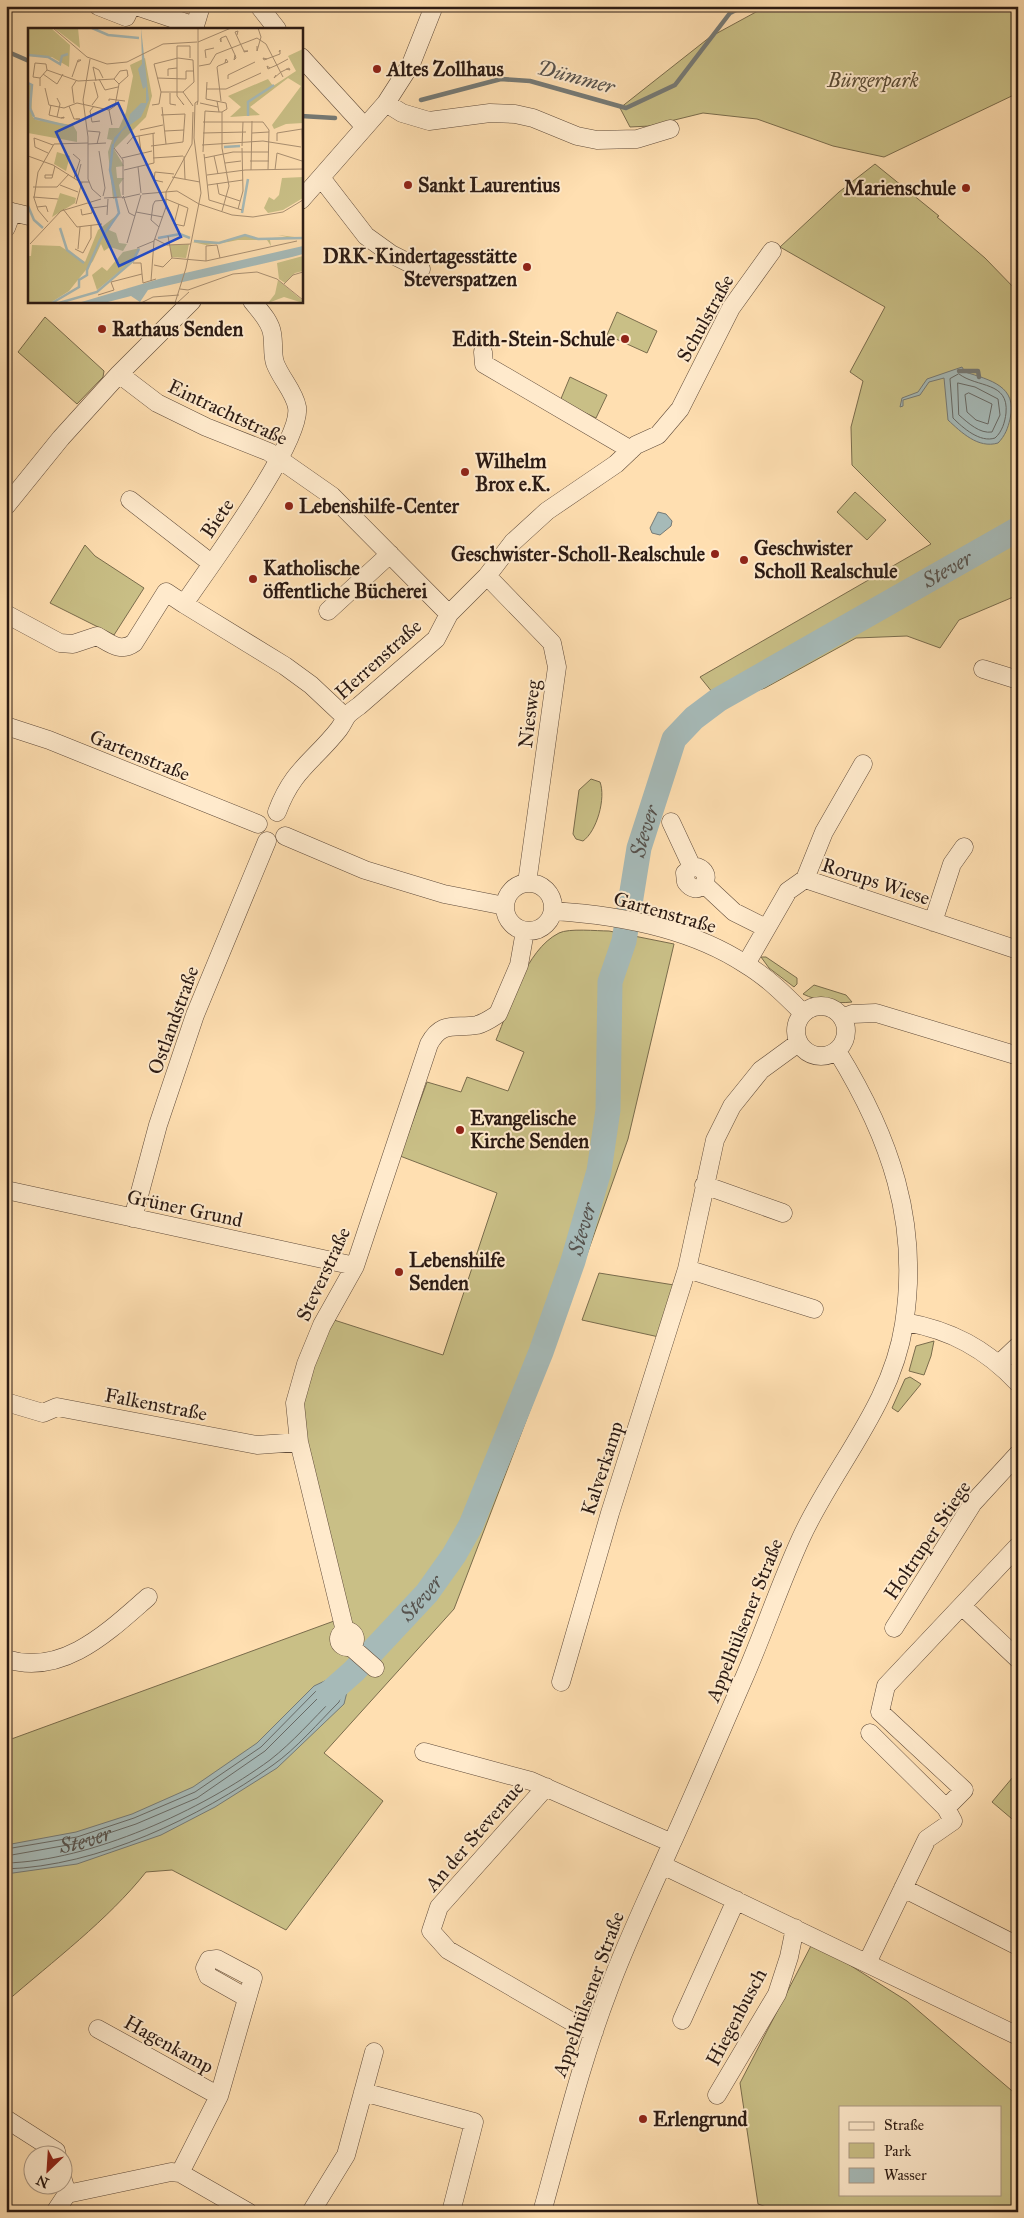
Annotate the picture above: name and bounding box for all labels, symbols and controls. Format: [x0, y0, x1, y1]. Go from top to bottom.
inset map [28, 28, 302, 302]
water label: Dümmer [534, 54, 619, 100]
place label: Altes Zollhaus [385, 57, 504, 81]
marker: Altes Zollhaus [371, 63, 383, 75]
park label: Bürgerpark [826, 68, 919, 93]
place label: Sankt Laurentius [418, 173, 561, 197]
place label: Marienschule [844, 176, 957, 200]
marker: Sankt Laurentius [402, 179, 414, 191]
marker: Marienschule [960, 182, 972, 194]
place label: DRK-Kindertagesstätte Steverspatzen [323, 244, 518, 292]
marker: DRK-Kindertagesstätte Steverspatzen [521, 261, 533, 273]
street label: Schulstraße [671, 270, 739, 366]
place label: Rathaus Senden [112, 317, 243, 341]
marker: Rathaus Senden [96, 323, 108, 335]
place label: Edith-Stein-Schule [452, 327, 616, 351]
marker: Edith-Stein-Schule [619, 333, 631, 345]
street label: Eintrachtstraße [164, 374, 292, 450]
place label: Wilhelm Brox e.K. [475, 449, 550, 496]
marker: Wilhelm Brox e.K. [459, 466, 471, 478]
street label: Biete [195, 494, 239, 542]
place label: Lebenshilfe-Center [299, 494, 459, 518]
marker: Lebenshilfe-Center [283, 500, 295, 512]
place label: Geschwister Scholl Realschule [754, 536, 898, 583]
place label: Geschwister-Scholl-Realschule [451, 542, 706, 566]
water label: Stever [917, 544, 978, 594]
marker: Geschwister-Scholl-Realschule [709, 548, 721, 560]
marker: Geschwister Scholl Realschule [738, 554, 750, 566]
place label: Katholische öffentliche Bücherei [263, 556, 428, 603]
marker: Katholische öffentliche Bücherei [247, 573, 259, 585]
street label: Herrenstraße [330, 614, 426, 704]
street label: Niesweg [513, 678, 546, 750]
street label: Gartenstraße [86, 724, 194, 786]
water label: Stever [625, 801, 665, 860]
street label: Rorups Wiese [819, 852, 933, 910]
street label: Gartenstraße [611, 886, 719, 938]
street label: Ostlandstraße [142, 963, 204, 1077]
place label: Evangelische Kirche Senden [470, 1106, 589, 1153]
marker: Evangelische Kirche Senden [454, 1124, 466, 1136]
street label: Grüner Grund [125, 1184, 245, 1232]
water label: Stever [562, 1199, 602, 1259]
street label: Steverstraße [291, 1223, 355, 1325]
place label: Lebenshilfe Senden [409, 1248, 506, 1295]
marker: Lebenshilfe Senden [393, 1266, 405, 1278]
street label: Falkenstraße [103, 1382, 209, 1426]
street label: Kalverkamp [576, 1418, 628, 1518]
street label: Holtruper Stiege [878, 1476, 976, 1604]
street label: Appelhülsener Straße [700, 1535, 788, 1706]
water label: Stever [393, 1569, 449, 1628]
street label: An der Steveraue [419, 1776, 528, 1897]
water label: Stever [56, 1820, 116, 1859]
street label: Appelhülsener Straße [547, 1908, 629, 2081]
street label: Hiegenbusch [700, 1964, 772, 2070]
street label: Hagenkamp [119, 2010, 218, 2079]
legend [839, 2106, 1002, 2196]
place label: Erlengrund [653, 2107, 749, 2132]
marker: Erlengrund [637, 2113, 649, 2125]
text: Straße [884, 2116, 924, 2134]
text: Park [884, 2142, 911, 2160]
north arrow [22, 2146, 72, 2196]
text: Wasser [884, 2166, 927, 2184]
text: N [34, 2171, 52, 2192]

